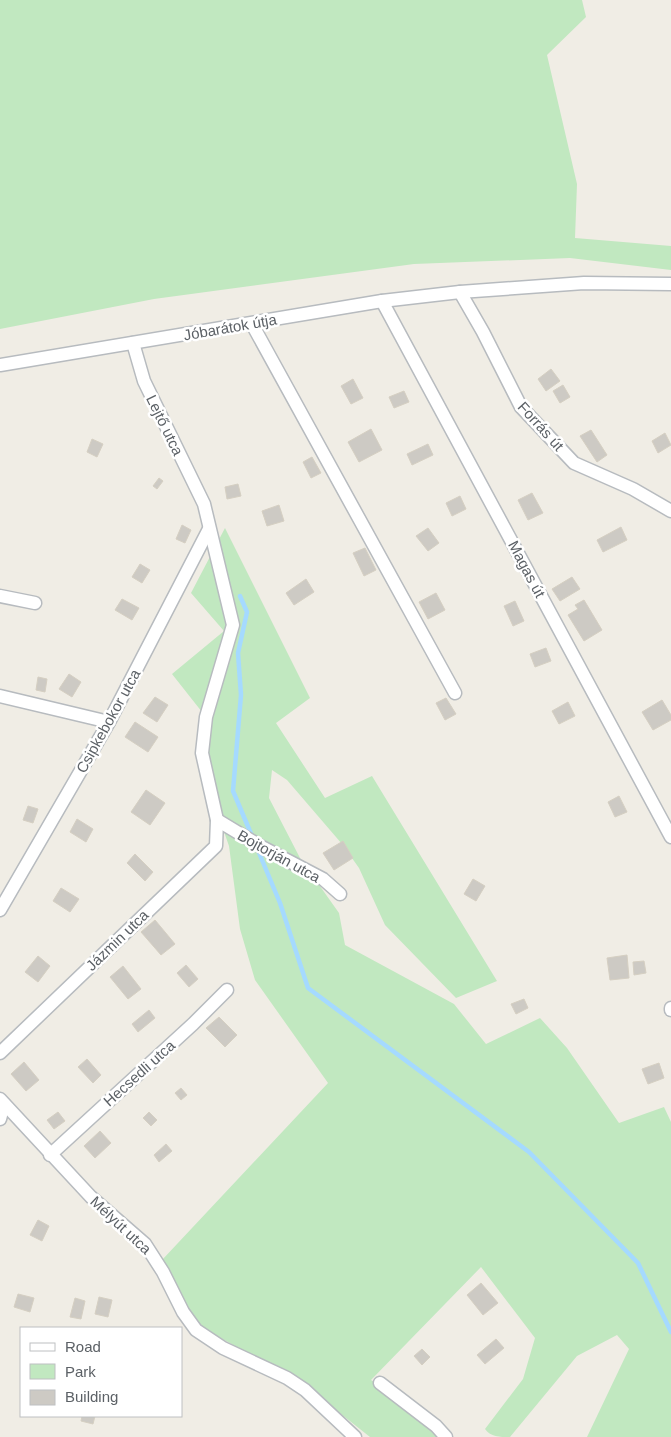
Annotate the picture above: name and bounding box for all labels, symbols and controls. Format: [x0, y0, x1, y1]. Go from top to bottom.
street label: Jóbarátok útja [182, 310, 279, 344]
street label: Lejtő utca [143, 392, 187, 459]
street label: Forrás út [515, 398, 568, 455]
street label: Magas út [505, 538, 549, 601]
street label: Csipkebokor utca [72, 666, 144, 776]
street label: Bojtorján utca [235, 826, 324, 886]
street label: Jázmin utca [82, 906, 152, 974]
street label: Hecsedli utca [100, 1036, 179, 1109]
street label: Mélyút utca [87, 1193, 155, 1258]
legend [20, 1327, 182, 1417]
text: Road [65, 1338, 101, 1355]
text: Park [65, 1363, 96, 1380]
text: Building [65, 1388, 118, 1405]

